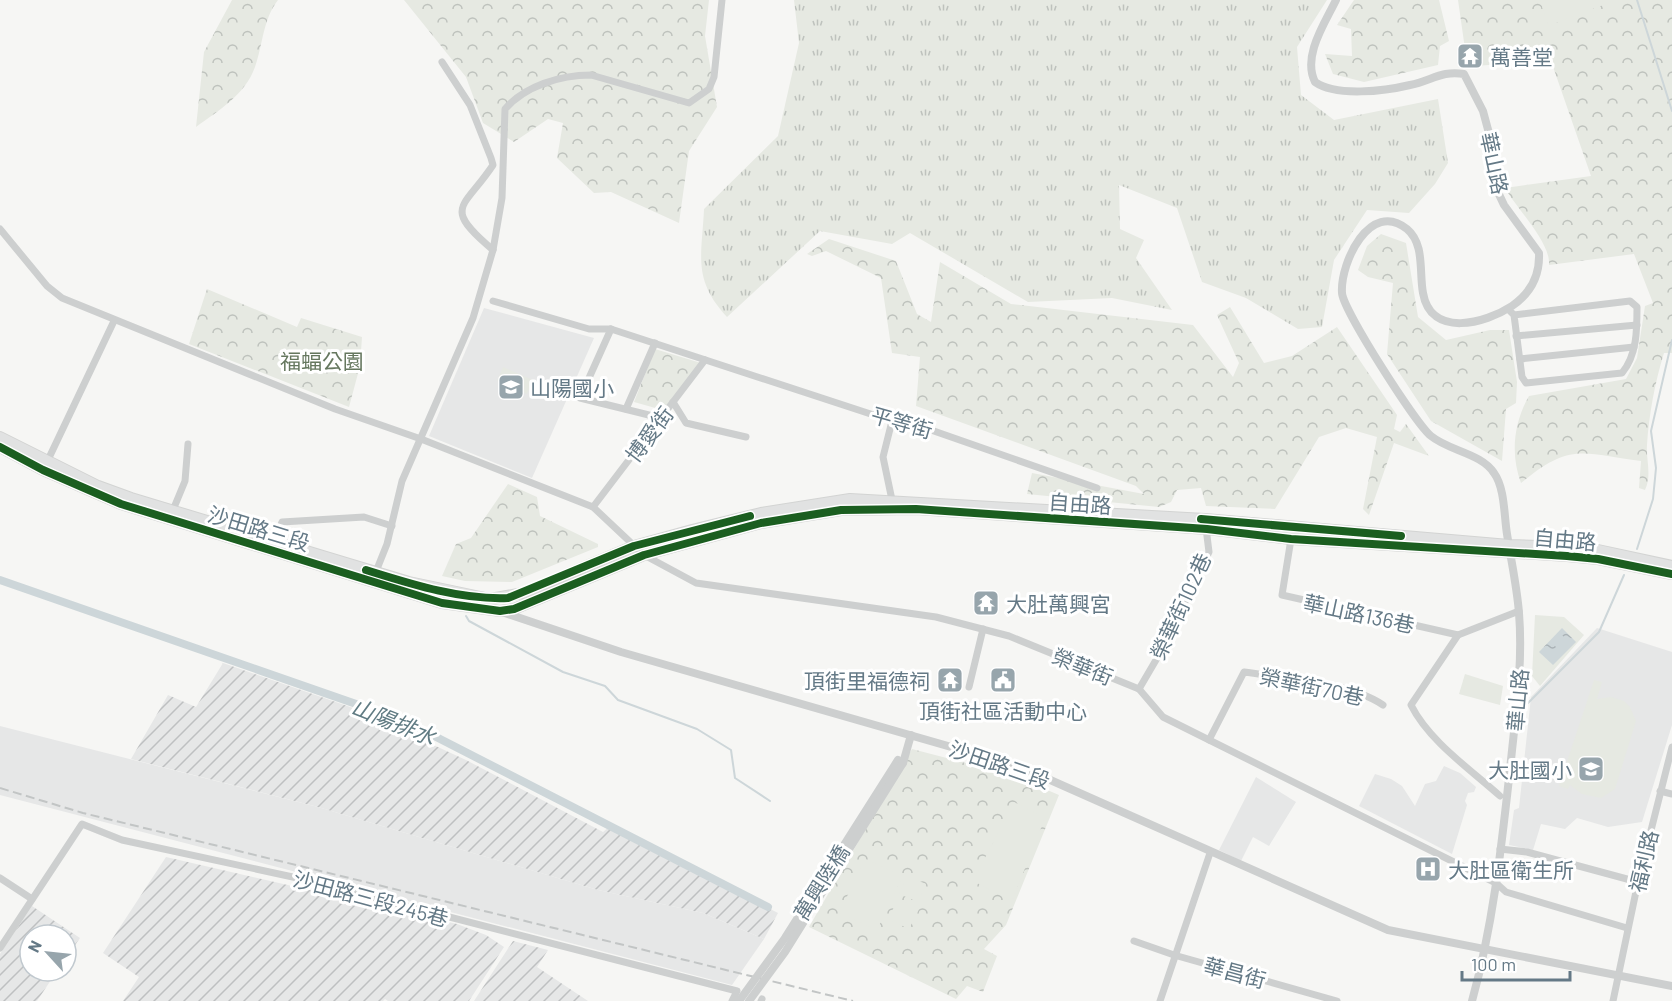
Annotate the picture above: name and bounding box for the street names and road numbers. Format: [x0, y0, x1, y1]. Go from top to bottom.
street label: 華山路 [1476, 130, 1514, 196]
street label: 博愛街 [620, 401, 678, 467]
street label: 平等街 [868, 401, 936, 443]
street label: 自由路 [1048, 488, 1112, 518]
street label: 沙田路三段 [205, 501, 313, 555]
street label: 自由路 [1533, 524, 1597, 554]
street label: 榮華街102巷 [1144, 549, 1216, 663]
street label: 華山路136巷 [1301, 589, 1417, 637]
street label: 榮華街 [1049, 643, 1117, 689]
street label: 榮華街70巷 [1258, 663, 1366, 709]
street label: 華山路 [1502, 668, 1532, 732]
street label: 沙田路三段 [946, 735, 1054, 793]
street label: 福利路 [1624, 827, 1662, 895]
street label: 萬興陸橋 [788, 840, 854, 924]
street label: 沙田路三段245巷 [291, 865, 451, 931]
street label: 華昌街 [1201, 952, 1269, 992]

